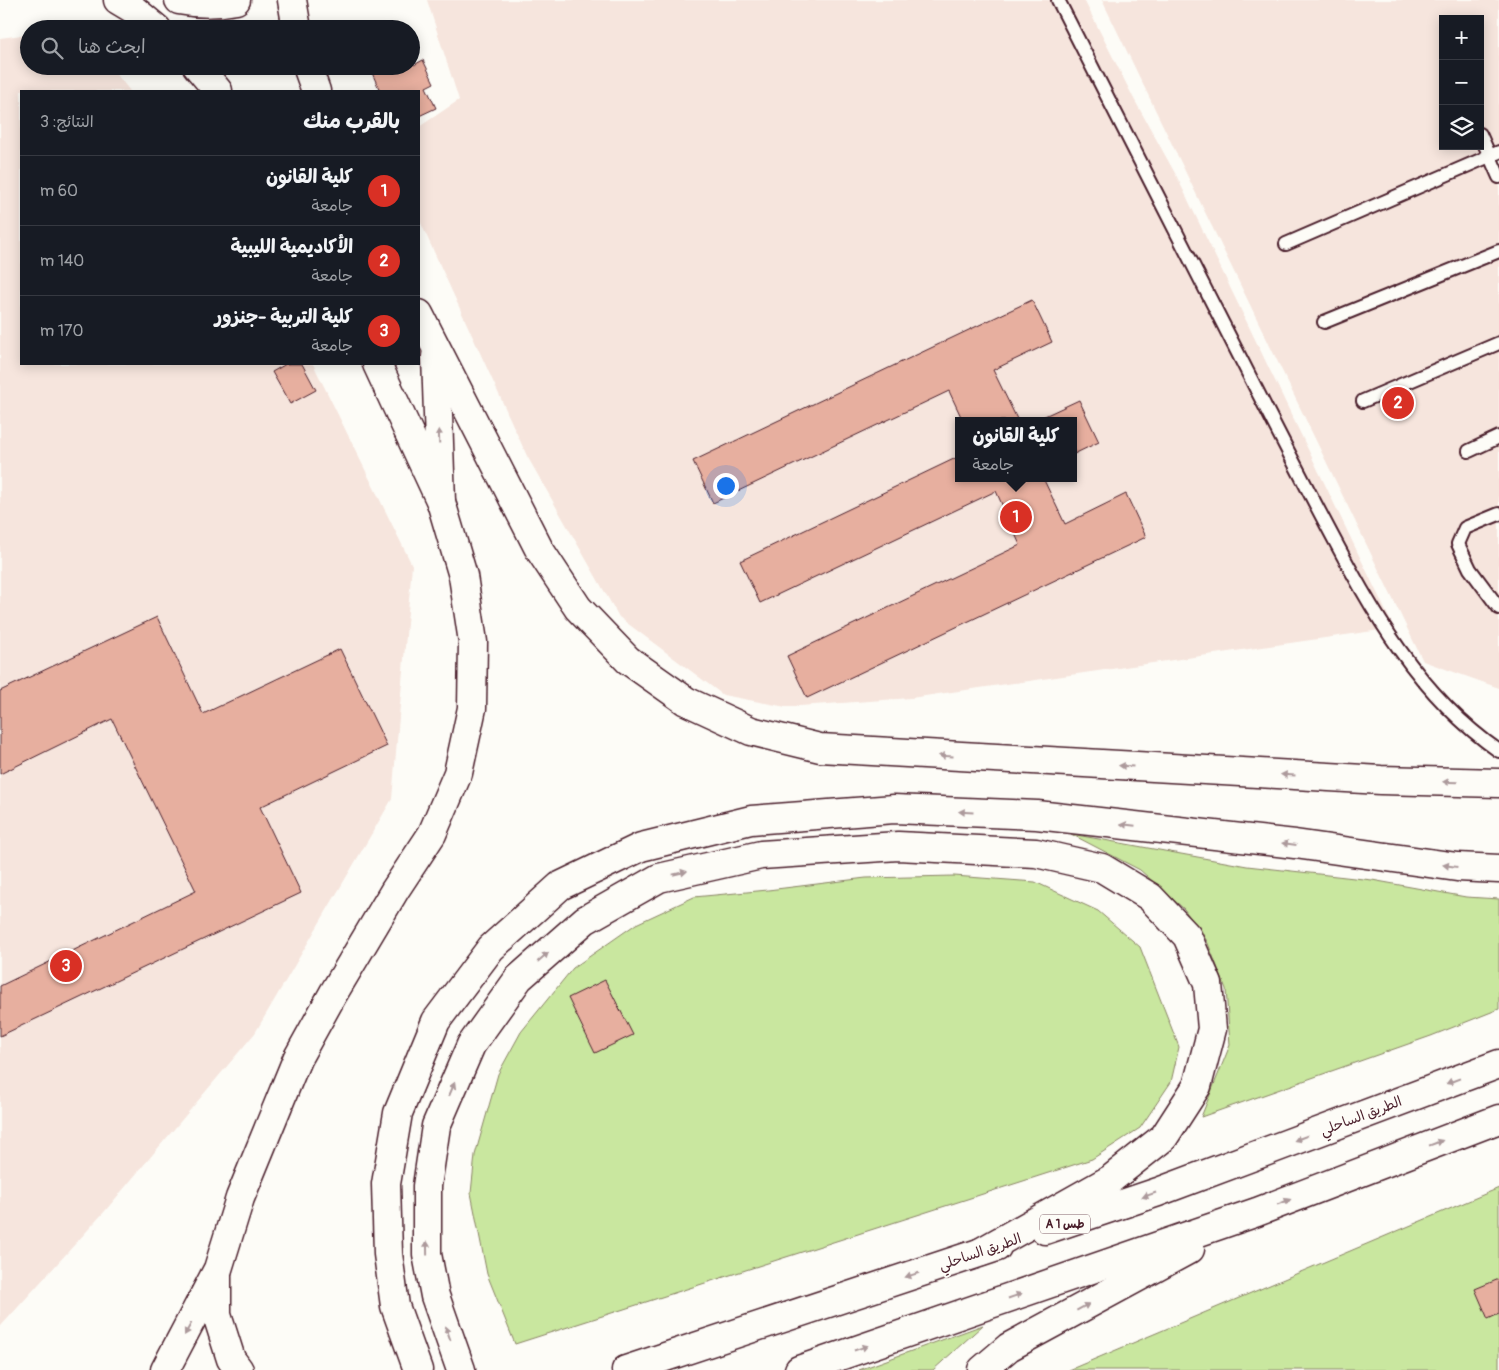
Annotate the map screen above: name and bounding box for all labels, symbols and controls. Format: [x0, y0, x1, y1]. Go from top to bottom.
map controls [1439, 15, 1484, 150]
button: + [1439, 15, 1484, 60]
search box [20, 20, 420, 75]
icon: search [38, 34, 66, 62]
text: ابحث هنا [78, 35, 146, 59]
button: − [1439, 60, 1484, 105]
button: layers [1439, 105, 1484, 150]
text: بالقرب منك [303, 108, 400, 135]
text: النتائج: 3 [40, 112, 94, 132]
text: كلية القانون [266, 165, 353, 189]
text: 60 m [40, 181, 78, 201]
text: 1 [381, 181, 387, 201]
text: جامعة [311, 196, 353, 216]
text: الأكاديمية الليبية [231, 235, 353, 259]
text: 140 m [40, 251, 84, 271]
text: 2 [380, 251, 388, 271]
text: جامعة [311, 266, 353, 286]
text: كلية التربية -جنزور [215, 305, 353, 329]
text: 170 m [40, 321, 83, 341]
text: 3 [380, 321, 388, 341]
text: جامعة [311, 336, 353, 356]
pin: 2 [1382, 384, 1414, 422]
popup [955, 417, 1077, 482]
text: كلية القانون [973, 424, 1059, 448]
one-way arrow [434, 428, 442, 444]
text: جامعة [973, 455, 1014, 475]
your location [713, 473, 739, 499]
pin: 1 [1000, 498, 1032, 536]
one-way arrow [938, 751, 954, 759]
one-way arrow [1117, 762, 1133, 770]
one-way arrow [1280, 771, 1296, 779]
one-way arrow [1442, 778, 1458, 786]
one-way arrow [958, 807, 974, 815]
one-way arrow [1120, 821, 1136, 829]
one-way arrow [1281, 840, 1297, 848]
one-way arrow [1442, 862, 1458, 870]
one-way arrow [672, 869, 687, 877]
pin: 3 [50, 947, 82, 985]
one-way arrow [536, 951, 548, 963]
one-way arrow [1446, 1078, 1461, 1085]
one-way arrow [448, 1082, 456, 1096]
street label: الطريق الساحلي [1318, 1093, 1406, 1143]
one-way arrow [1293, 1134, 1308, 1142]
one-way arrow [1428, 1139, 1443, 1146]
one-way arrow [1141, 1191, 1156, 1199]
one-way arrow [1277, 1198, 1292, 1206]
road number: A 1 طس [1040, 1214, 1090, 1234]
street label: الطريق الساحلي [937, 1230, 1025, 1278]
one-way arrow [423, 1240, 431, 1256]
one-way arrow [904, 1271, 919, 1279]
one-way arrow [1008, 1291, 1023, 1299]
one-way arrow [1076, 1303, 1089, 1312]
one-way arrow [183, 1322, 192, 1335]
one-way arrow [444, 1325, 452, 1340]
one-way arrow [854, 1344, 869, 1352]

